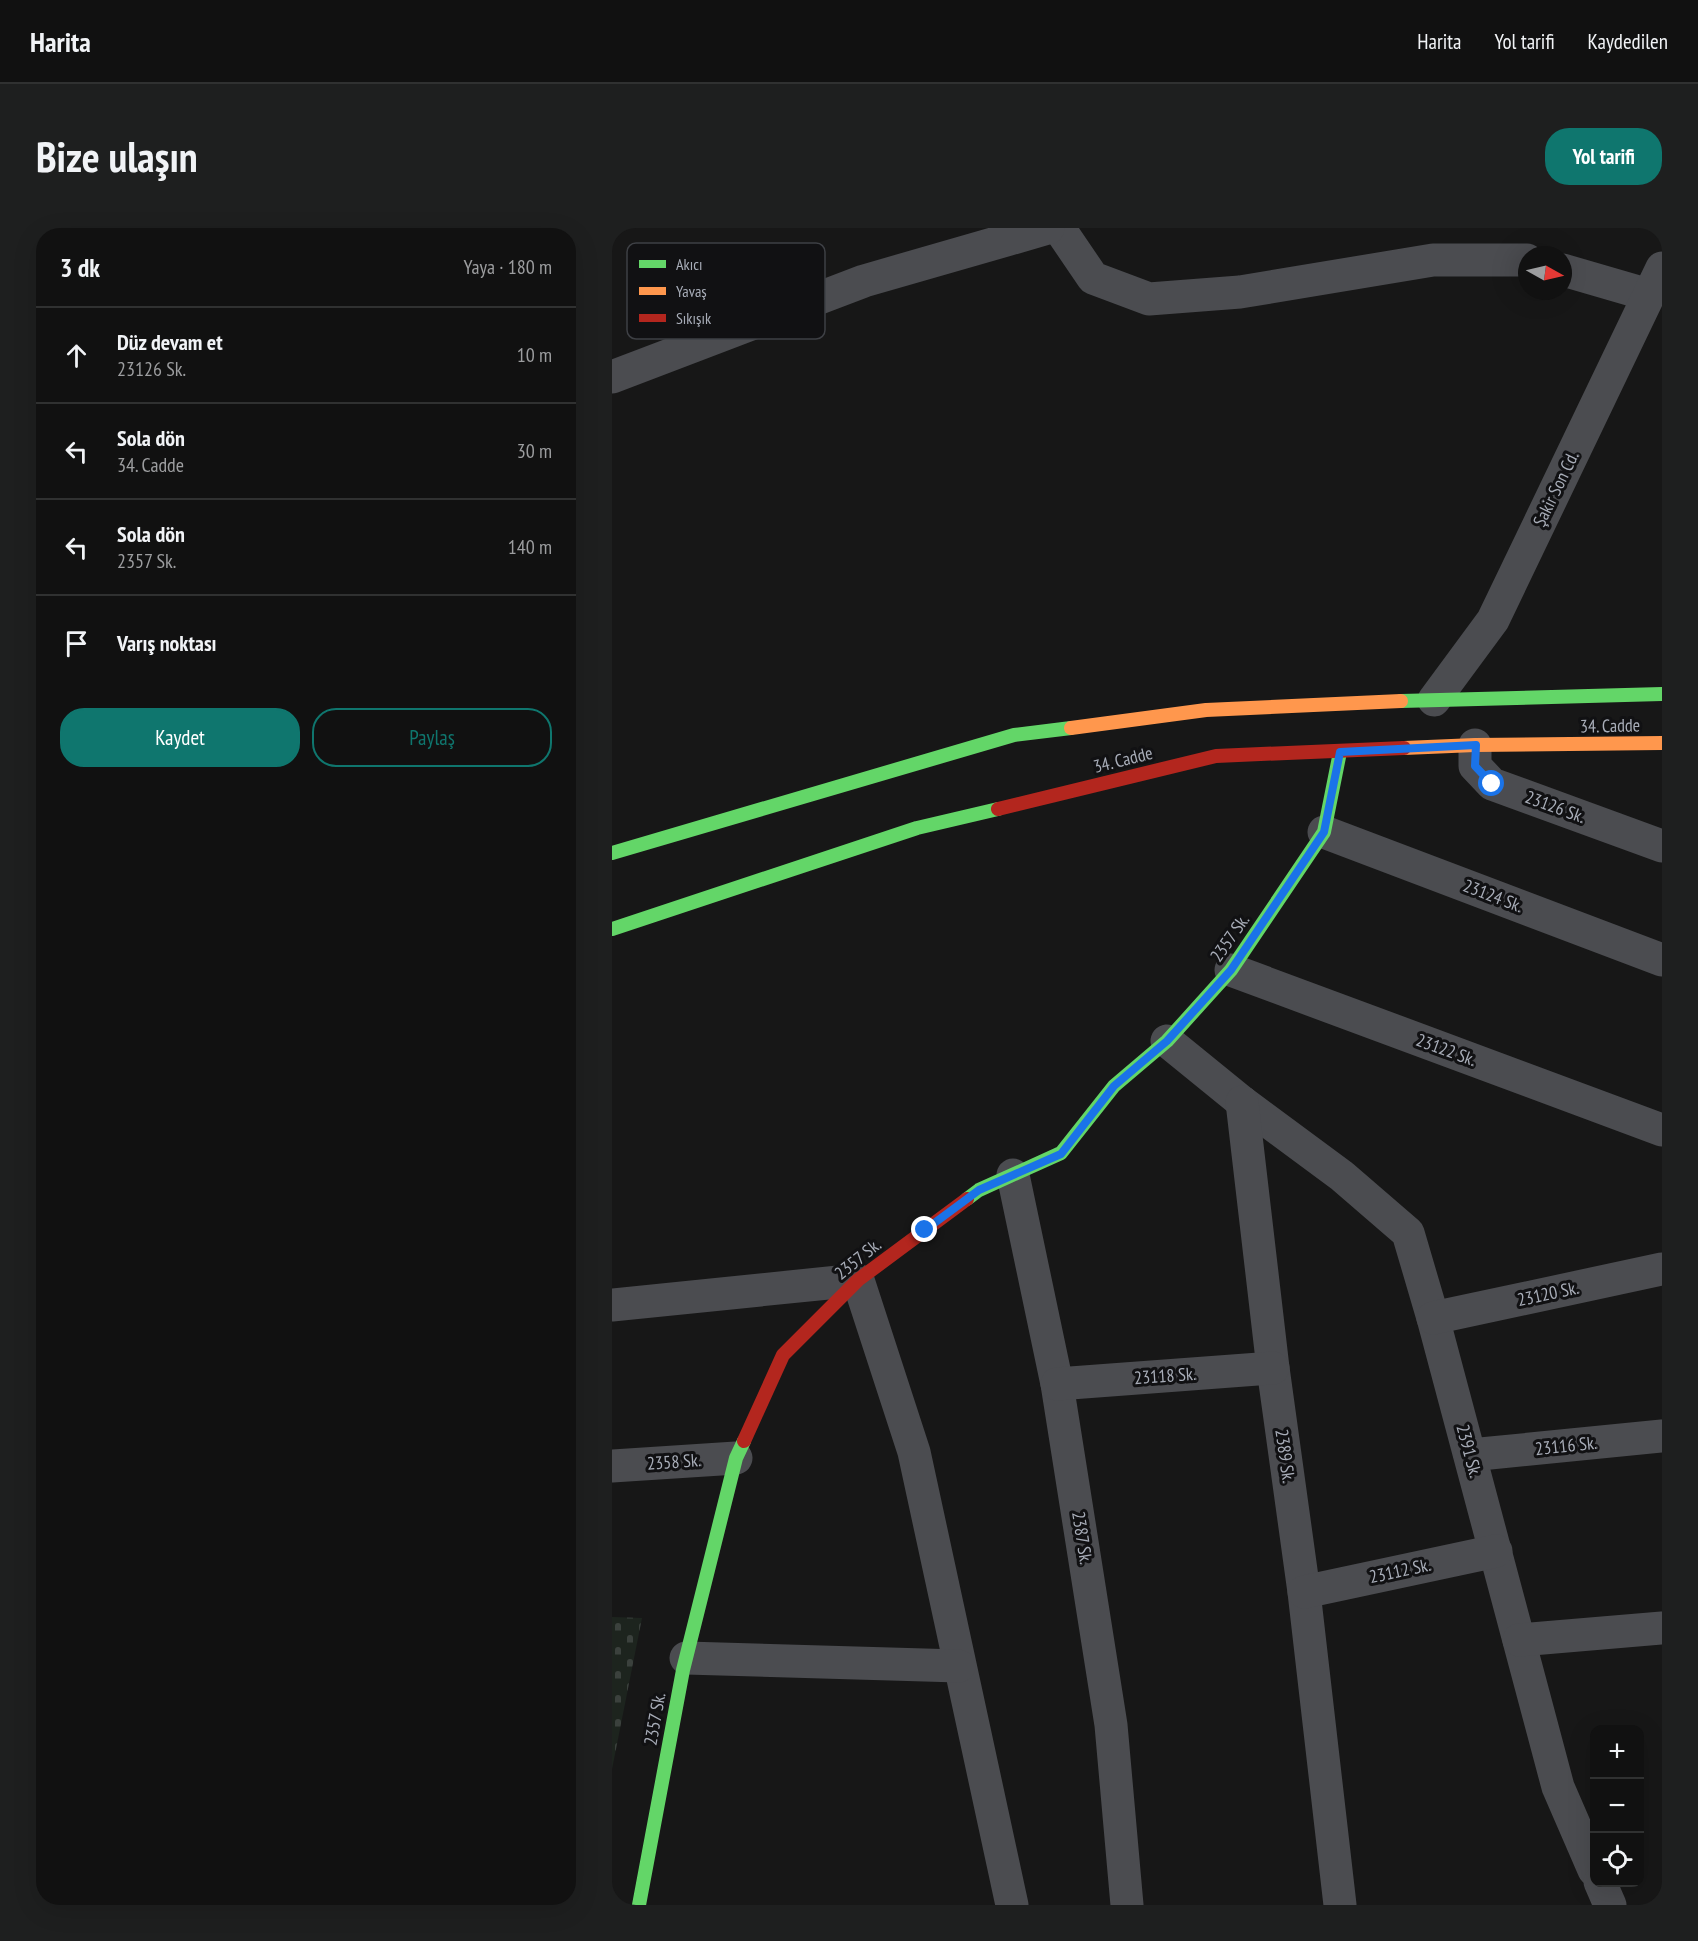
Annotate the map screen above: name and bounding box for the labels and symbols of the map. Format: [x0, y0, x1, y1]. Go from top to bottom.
legend [627, 243, 825, 339]
north arrow [1518, 246, 1572, 300]
text: Akıcı [676, 254, 702, 274]
text: Yavaş [676, 281, 707, 301]
text: Sıkışık [676, 308, 712, 328]
street label: Şakir Son Cd. [1527, 447, 1584, 530]
street label: 34. Cadde [1580, 713, 1640, 738]
street label: 34. Cadde [1091, 741, 1155, 778]
route start [1478, 770, 1504, 796]
street label: 23126 Sk. [1522, 785, 1588, 828]
street label: 23124 Sk. [1460, 874, 1526, 917]
street label: 2357 Sk. [1205, 909, 1254, 966]
street label: 23122 Sk. [1413, 1028, 1479, 1071]
route end [911, 1216, 937, 1242]
street label: 2357 Sk. [830, 1233, 886, 1284]
street label: 23120 Sk. [1515, 1276, 1581, 1311]
street label: 23118 Sk. [1133, 1362, 1197, 1389]
street label: 2391 Sk. [1451, 1422, 1488, 1480]
street label: 2389 Sk. [1270, 1428, 1301, 1484]
street label: 23116 Sk. [1534, 1431, 1598, 1460]
street label: 2358 Sk. [646, 1448, 702, 1475]
street label: 2387 Sk. [1067, 1510, 1098, 1566]
street label: 23112 Sk. [1367, 1553, 1433, 1588]
street label: 2357 Sk. [639, 1691, 670, 1747]

